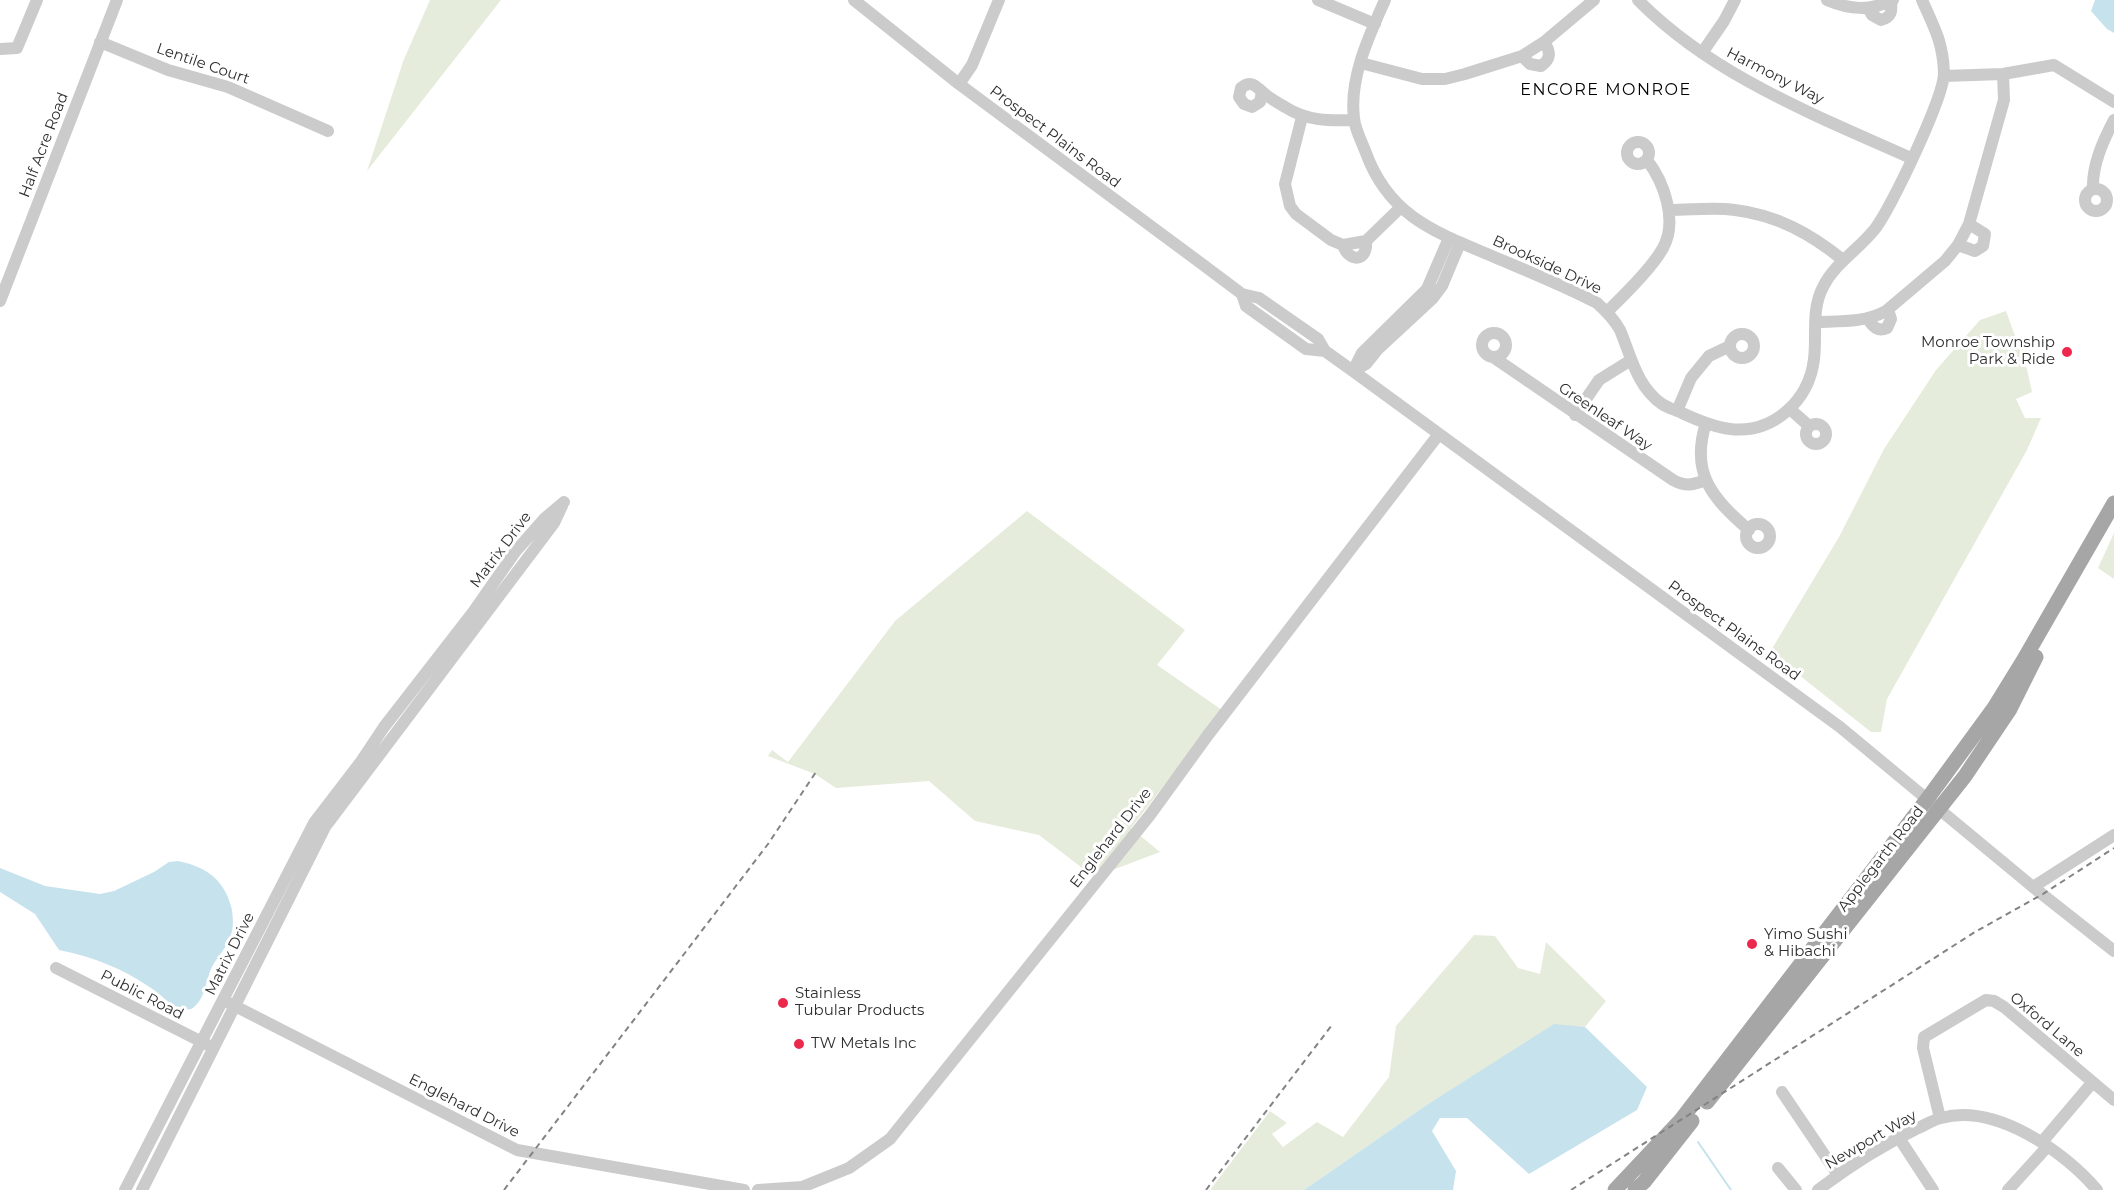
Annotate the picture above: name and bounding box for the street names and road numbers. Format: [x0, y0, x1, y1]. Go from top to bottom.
street label: Lentile Court [154, 40, 252, 88]
street label: Harmony Way [1723, 44, 1827, 108]
street label: Prospect Plains Road [986, 82, 1124, 192]
street label: Half Acre Road [16, 90, 72, 200]
street label: Brookside Drive [1490, 232, 1604, 298]
street label: Greenleaf Way [1555, 379, 1655, 455]
street label: Matrix Drive [467, 508, 535, 592]
street label: Prospect Plains Road [1664, 577, 1804, 685]
street label: Englehard Drive [1066, 784, 1156, 892]
street label: Applegarth Road [1834, 803, 1928, 915]
street label: Matrix Drive [201, 910, 259, 998]
street label: Public Road [98, 966, 186, 1024]
street label: Oxford Lane [2006, 989, 2088, 1061]
street label: Englehard Drive [406, 1070, 522, 1142]
street label: Newport Way [1822, 1107, 1920, 1173]

